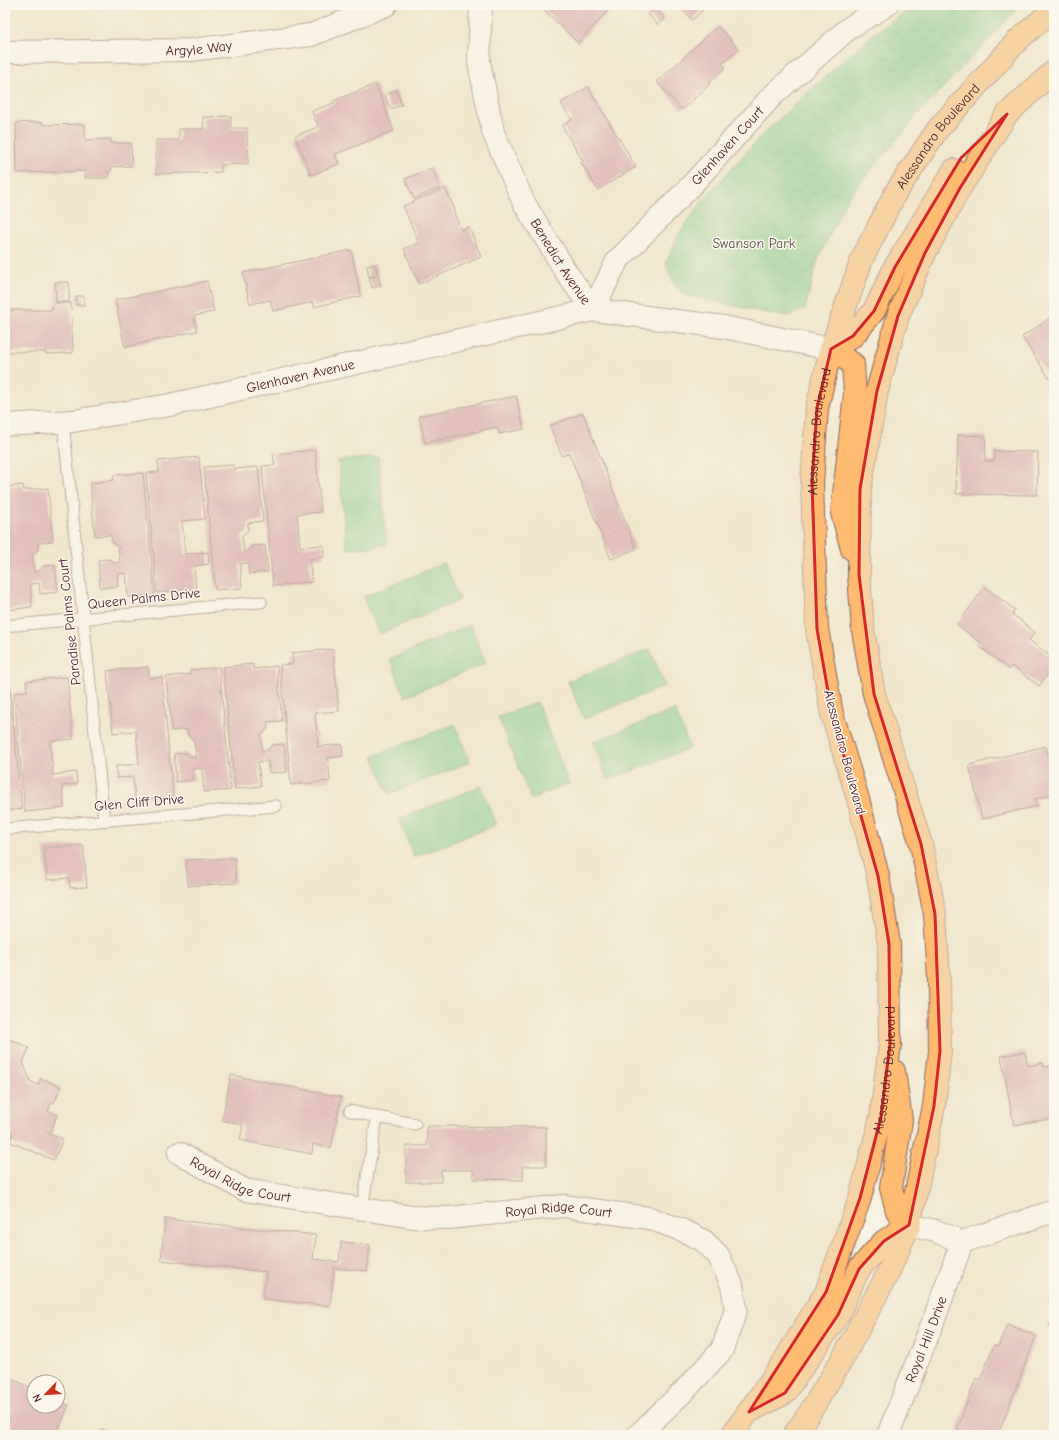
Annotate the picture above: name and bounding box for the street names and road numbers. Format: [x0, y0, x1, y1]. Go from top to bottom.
street label: Argyle Way [166, 37, 234, 59]
street label: Alessandro Boulevard [892, 80, 984, 192]
street label: Glenhaven Court [688, 102, 768, 189]
street label: Benedict Avenue [526, 215, 594, 308]
street label: Glenhaven Avenue [245, 356, 356, 397]
street label: Alessandro Boulevard [804, 366, 835, 496]
street label: Paradise Palms Court [54, 557, 85, 686]
street label: Queen Palms Drive [87, 584, 201, 613]
street label: Alessandro Boulevard [820, 688, 869, 816]
street label: Glen Cliff Drive [93, 790, 185, 815]
street label: Alessandro Boulevard [869, 1006, 899, 1136]
street label: Royal Ridge Court [187, 1153, 293, 1206]
street label: Royal Ridge Court [504, 1198, 614, 1222]
street label: Royal Hill Drive [902, 1294, 951, 1385]

